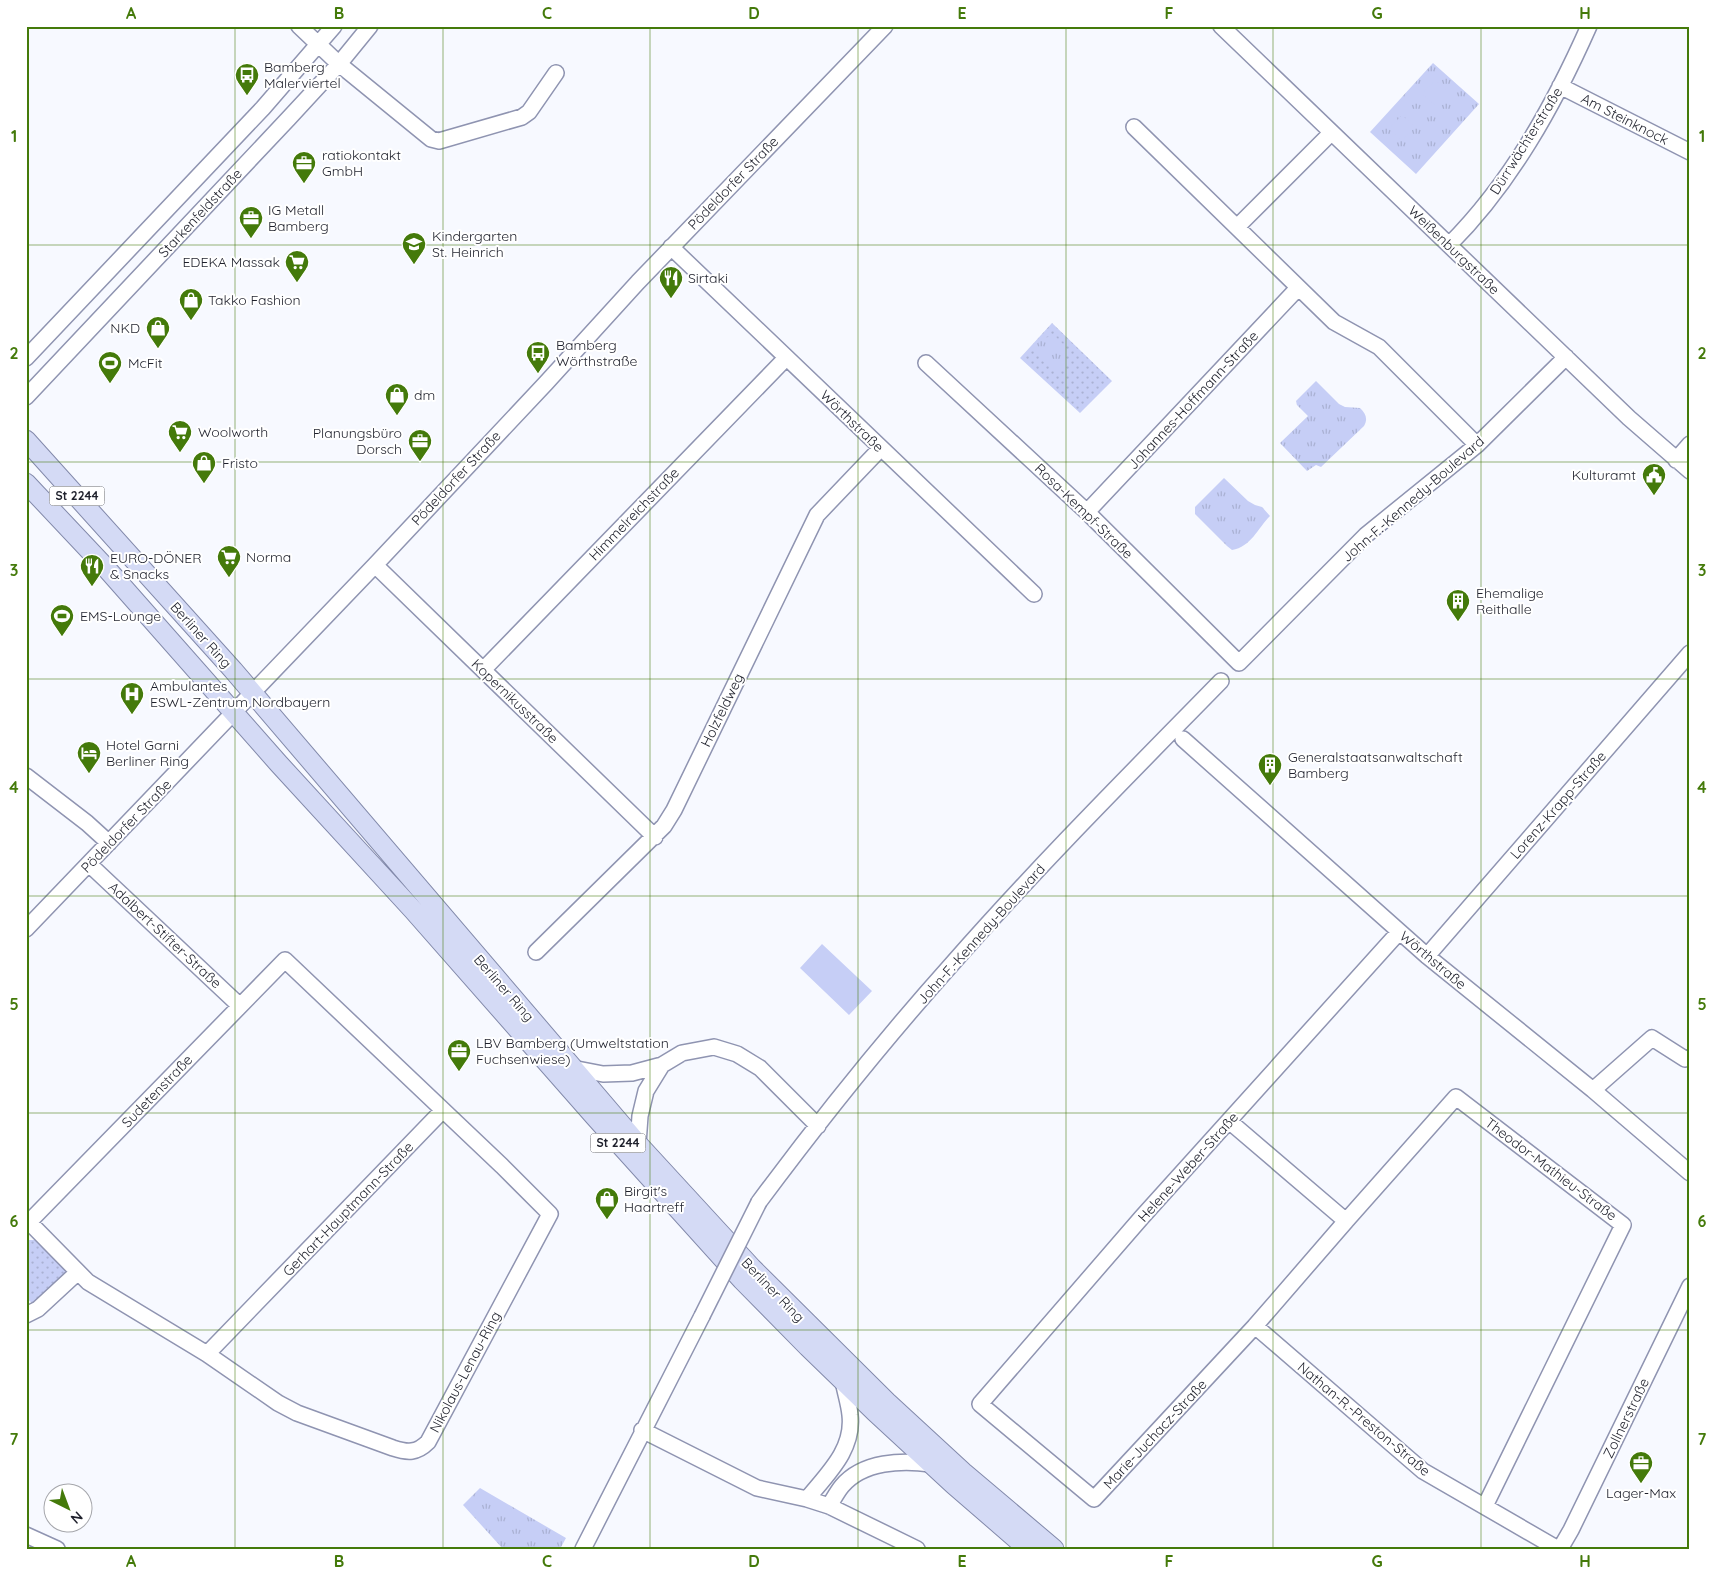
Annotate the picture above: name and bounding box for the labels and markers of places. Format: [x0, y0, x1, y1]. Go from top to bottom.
place label: Bamberg Malerviertel [264, 58, 341, 92]
bus stop icon: Bamberg Malerviertel [234, 62, 260, 96]
place label: ratiokontakt GmbH [322, 146, 401, 180]
office icon: ratiokontakt GmbH [291, 150, 317, 184]
place label: IG Metall Bamberg [268, 201, 329, 235]
office icon: IG Metall Bamberg [238, 205, 264, 239]
place label: Kindergarten St. Heinrich [432, 227, 517, 261]
school or university icon: Kindergarten St. Heinrich [401, 231, 427, 265]
supermarket icon: EDEKA Massak [284, 249, 310, 283]
place label: EDEKA Massak [182, 253, 280, 271]
restaurant icon: Sirtaki [658, 265, 684, 299]
place label: Sirtaki [688, 269, 728, 287]
shop icon: Takko Fashion [178, 287, 204, 321]
place label: Takko Fashion [208, 291, 301, 309]
shop icon: NKD [145, 315, 171, 349]
place label: NKD [110, 319, 140, 337]
place label: Bamberg Wörthstraße [556, 336, 638, 370]
bus stop icon: Bamberg Wörthstraße [525, 340, 551, 374]
sports icon: McFit [97, 350, 123, 384]
place label: McFit [128, 354, 163, 372]
shop icon: dm [384, 382, 410, 416]
place label: dm [414, 386, 435, 404]
supermarket icon: Woolworth [167, 419, 193, 453]
place label: Woolworth [198, 423, 268, 441]
place label: Planungsbüro Dorsch [313, 424, 402, 458]
office icon: Planungsbüro Dorsch [407, 428, 433, 462]
shop icon: Fristo [191, 450, 217, 484]
place label: Fristo [222, 454, 258, 472]
public building icon: Kulturamt [1641, 462, 1667, 496]
place label: Kulturamt [1572, 466, 1636, 484]
supermarket icon: Norma [216, 544, 242, 578]
place label: Norma [246, 548, 291, 566]
place label: EURO-DÖNER & Snacks [110, 549, 202, 583]
restaurant icon: EURO-DÖNER & Snacks [79, 553, 105, 587]
place label: Ehemalige Reithalle [1476, 584, 1544, 618]
building icon: Ehemalige Reithalle [1445, 588, 1471, 622]
sports icon: EMS-Lounge [49, 603, 75, 637]
place label: EMS-Lounge [80, 607, 161, 625]
place label: Ambulantes ESWL-Zentrum Nordbayern [150, 677, 330, 711]
hospital icon: Ambulantes ESWL-Zentrum Nordbayern [119, 681, 145, 715]
place label: Hotel Garni Berliner Ring [106, 736, 189, 770]
hotel icon: Hotel Garni Berliner Ring [76, 740, 102, 774]
place label: Generalstaatsanwaltschaft Bamberg [1288, 748, 1463, 782]
building icon: Generalstaatsanwaltschaft Bamberg [1257, 752, 1283, 786]
place label: LBV Bamberg (Umweltstation Fuchsenwiese) [476, 1034, 669, 1068]
office icon: LBV Bamberg (Umweltstation Fuchsenwiese) [446, 1038, 472, 1072]
place label: Birgit's Haartreff [624, 1182, 684, 1216]
shop icon: Birgit's Haartreff [594, 1186, 620, 1220]
office icon: Lager-Max [1628, 1450, 1654, 1484]
place label: Lager-Max [1606, 1484, 1676, 1502]

